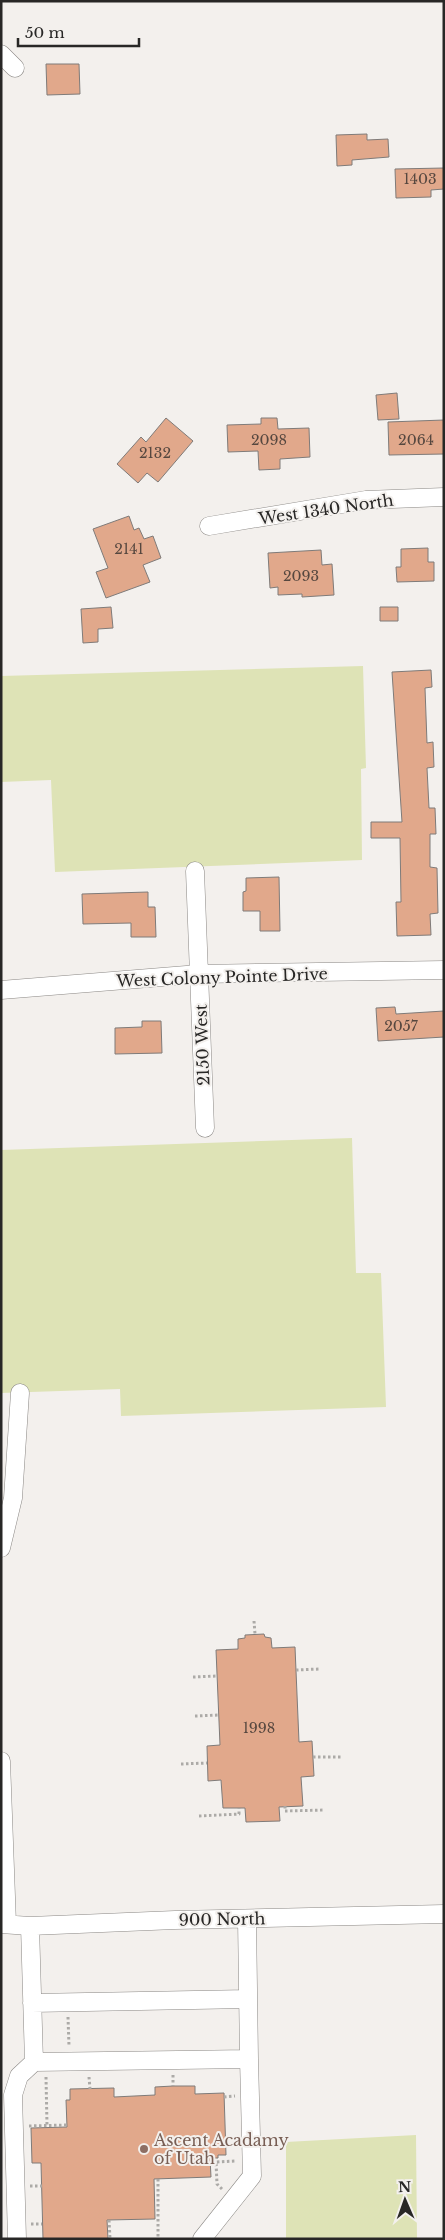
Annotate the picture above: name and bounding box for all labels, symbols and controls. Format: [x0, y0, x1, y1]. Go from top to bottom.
scale bar [18, 15, 139, 47]
text: 50 m [25, 23, 65, 42]
house number: 1403 [403, 170, 437, 188]
house number: 2098 [251, 431, 287, 449]
house number: 2064 [398, 431, 434, 449]
house number: 2132 [139, 444, 171, 462]
street label: West 1340 North [256, 490, 395, 529]
house number: 2141 [114, 540, 144, 558]
house number: 2093 [283, 567, 319, 585]
street label: West Colony Pointe Drive [115, 963, 328, 991]
street label: 2150 West [191, 1004, 213, 1086]
house number: 2057 [384, 1017, 419, 1035]
house number: 1998 [243, 1719, 275, 1737]
street label: 900 North [178, 1908, 266, 1930]
place label: Ascent Acadamy of Utah [153, 2130, 289, 2168]
marker: Ascent Acadamy of Utah [138, 2143, 150, 2155]
north arrow [380, 2175, 430, 2225]
text: N [398, 2178, 411, 2196]

